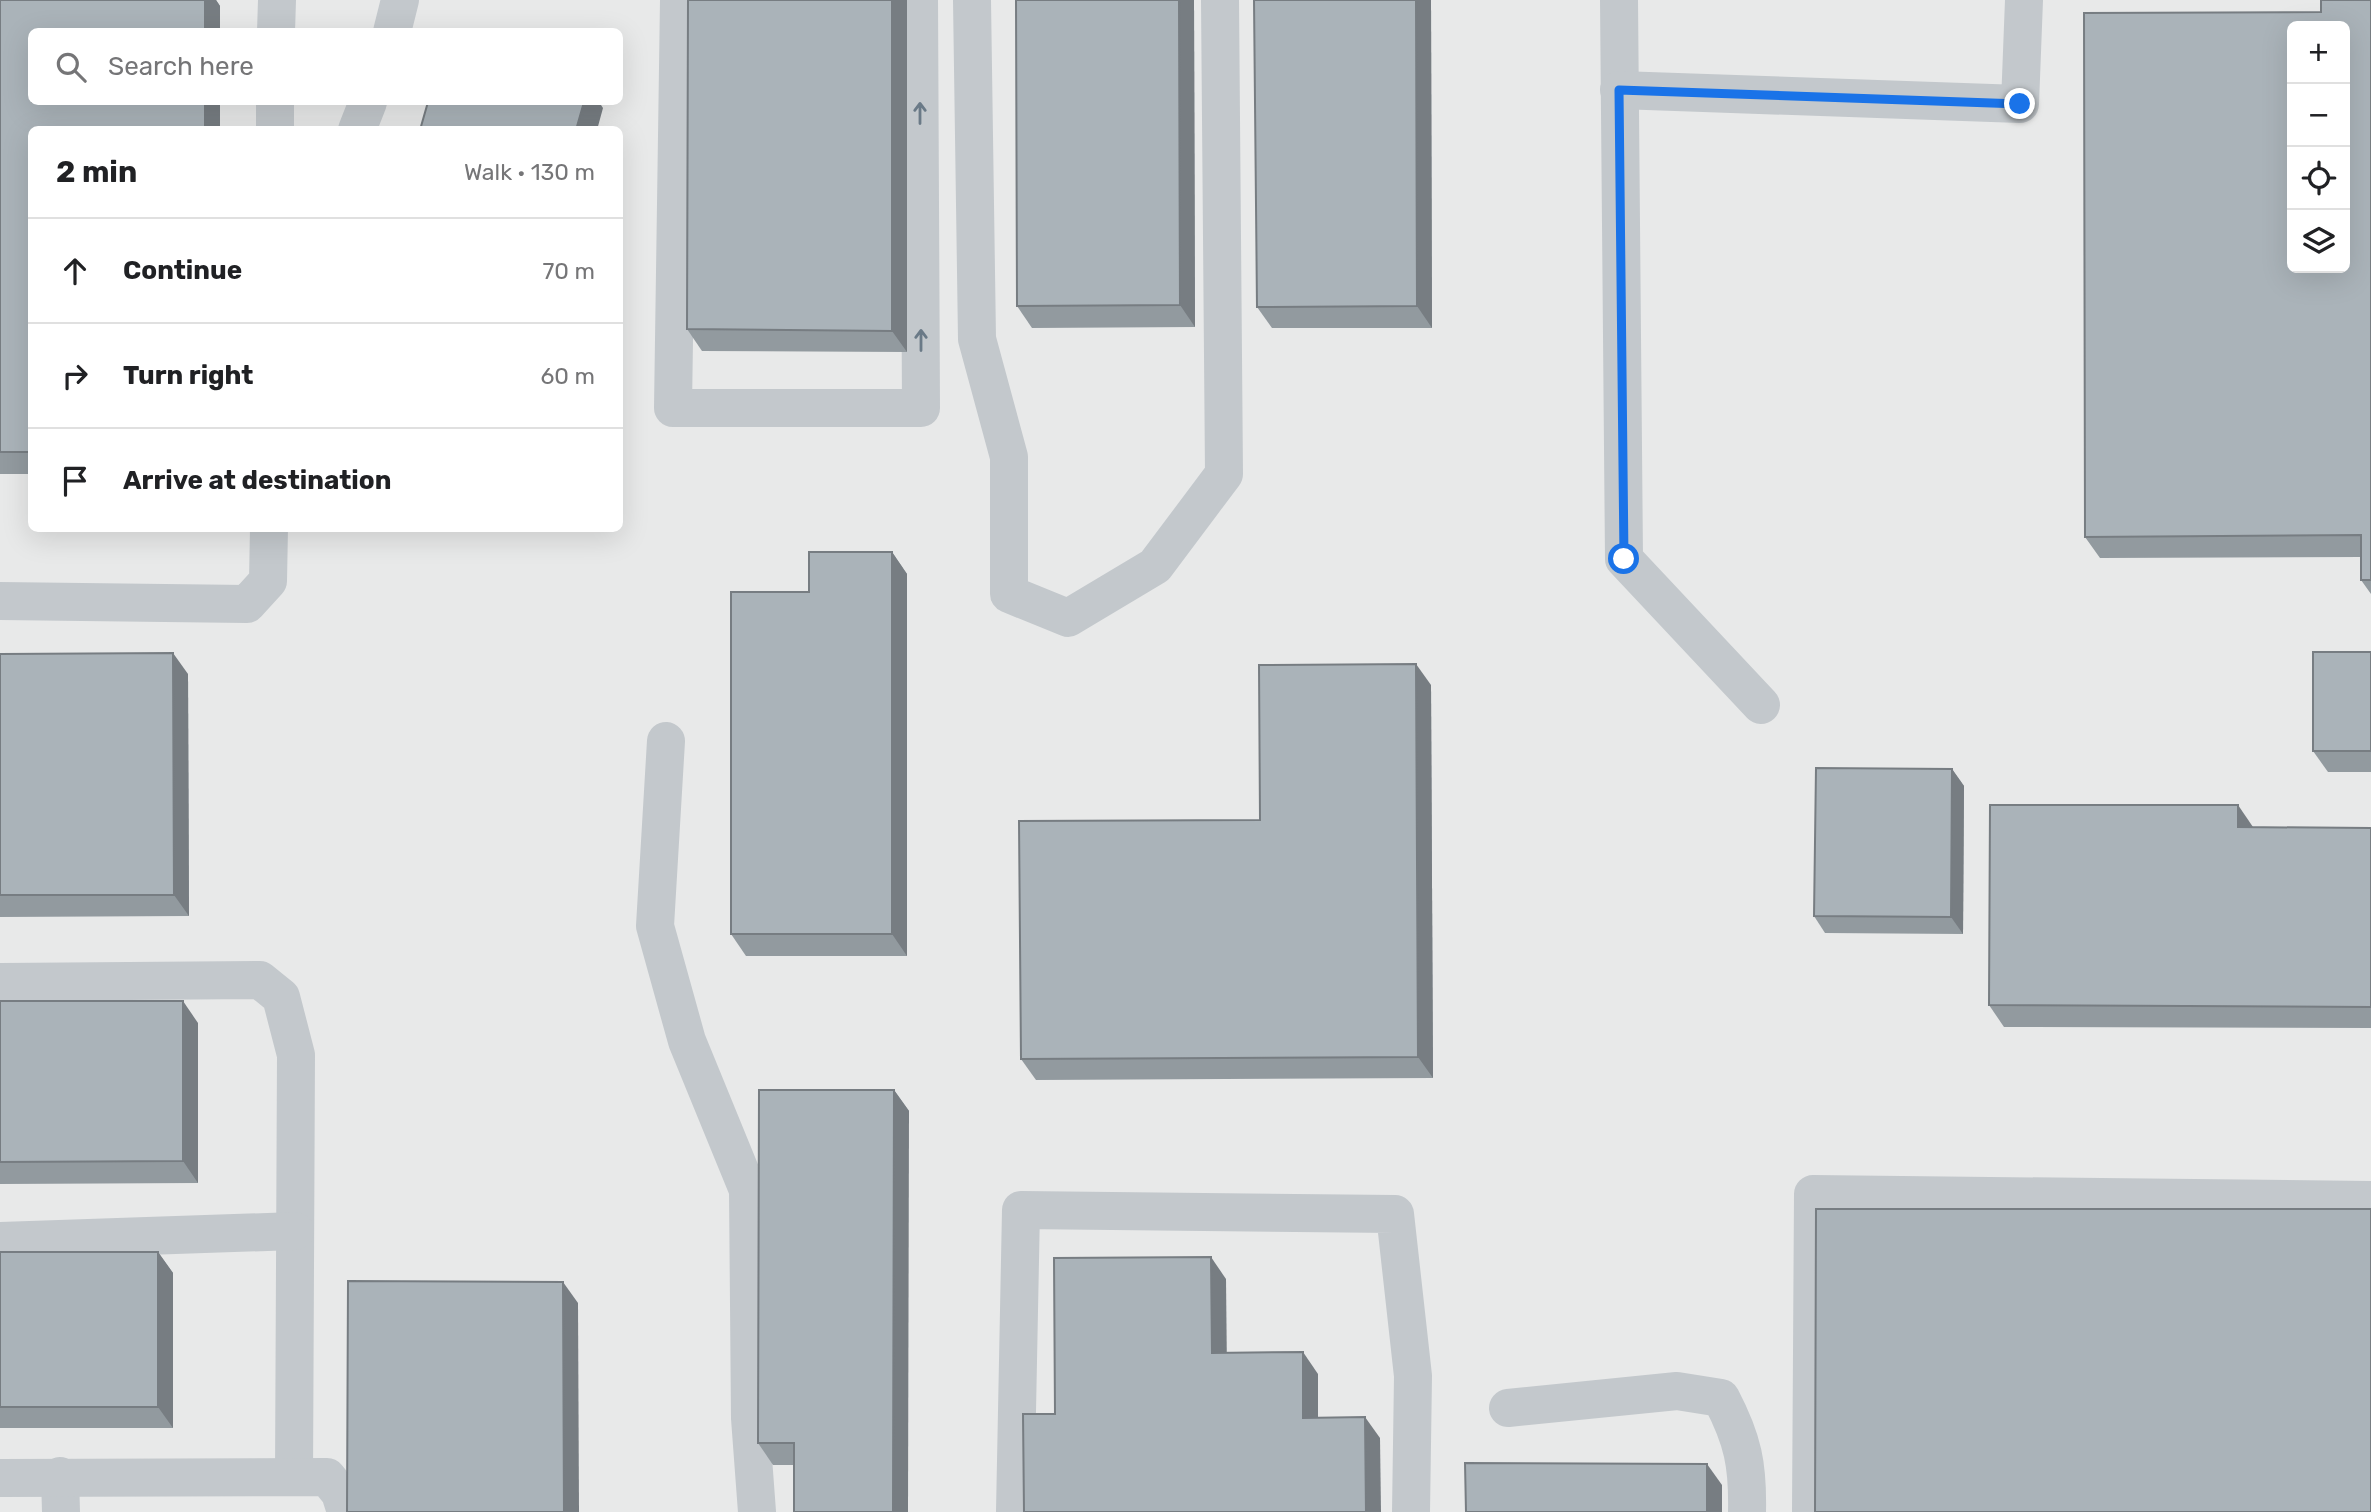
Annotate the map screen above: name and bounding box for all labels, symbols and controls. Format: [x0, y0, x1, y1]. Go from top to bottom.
map controls [2287, 21, 2350, 273]
button: + [2287, 21, 2350, 84]
search box [28, 28, 623, 105]
icon: search [52, 48, 90, 86]
text: Search here [108, 51, 254, 82]
button: − [2287, 84, 2350, 147]
route end [2004, 88, 2035, 119]
one-way arrow [913, 101, 927, 124]
button: locate [2287, 147, 2350, 210]
text: 2 min [56, 154, 137, 190]
text: Walk · 130 m [464, 158, 595, 186]
button: layers [2287, 210, 2350, 273]
icon: ahead [56, 252, 94, 290]
text: Continue [123, 255, 242, 286]
text: 70 m [543, 257, 595, 285]
one-way arrow [914, 329, 928, 352]
icon: right [56, 357, 94, 395]
text: Turn right [123, 360, 253, 391]
text: 60 m [540, 362, 595, 390]
icon: arrive [56, 462, 94, 500]
text: Arrive at destination [123, 465, 391, 496]
route start [1608, 543, 1639, 574]

